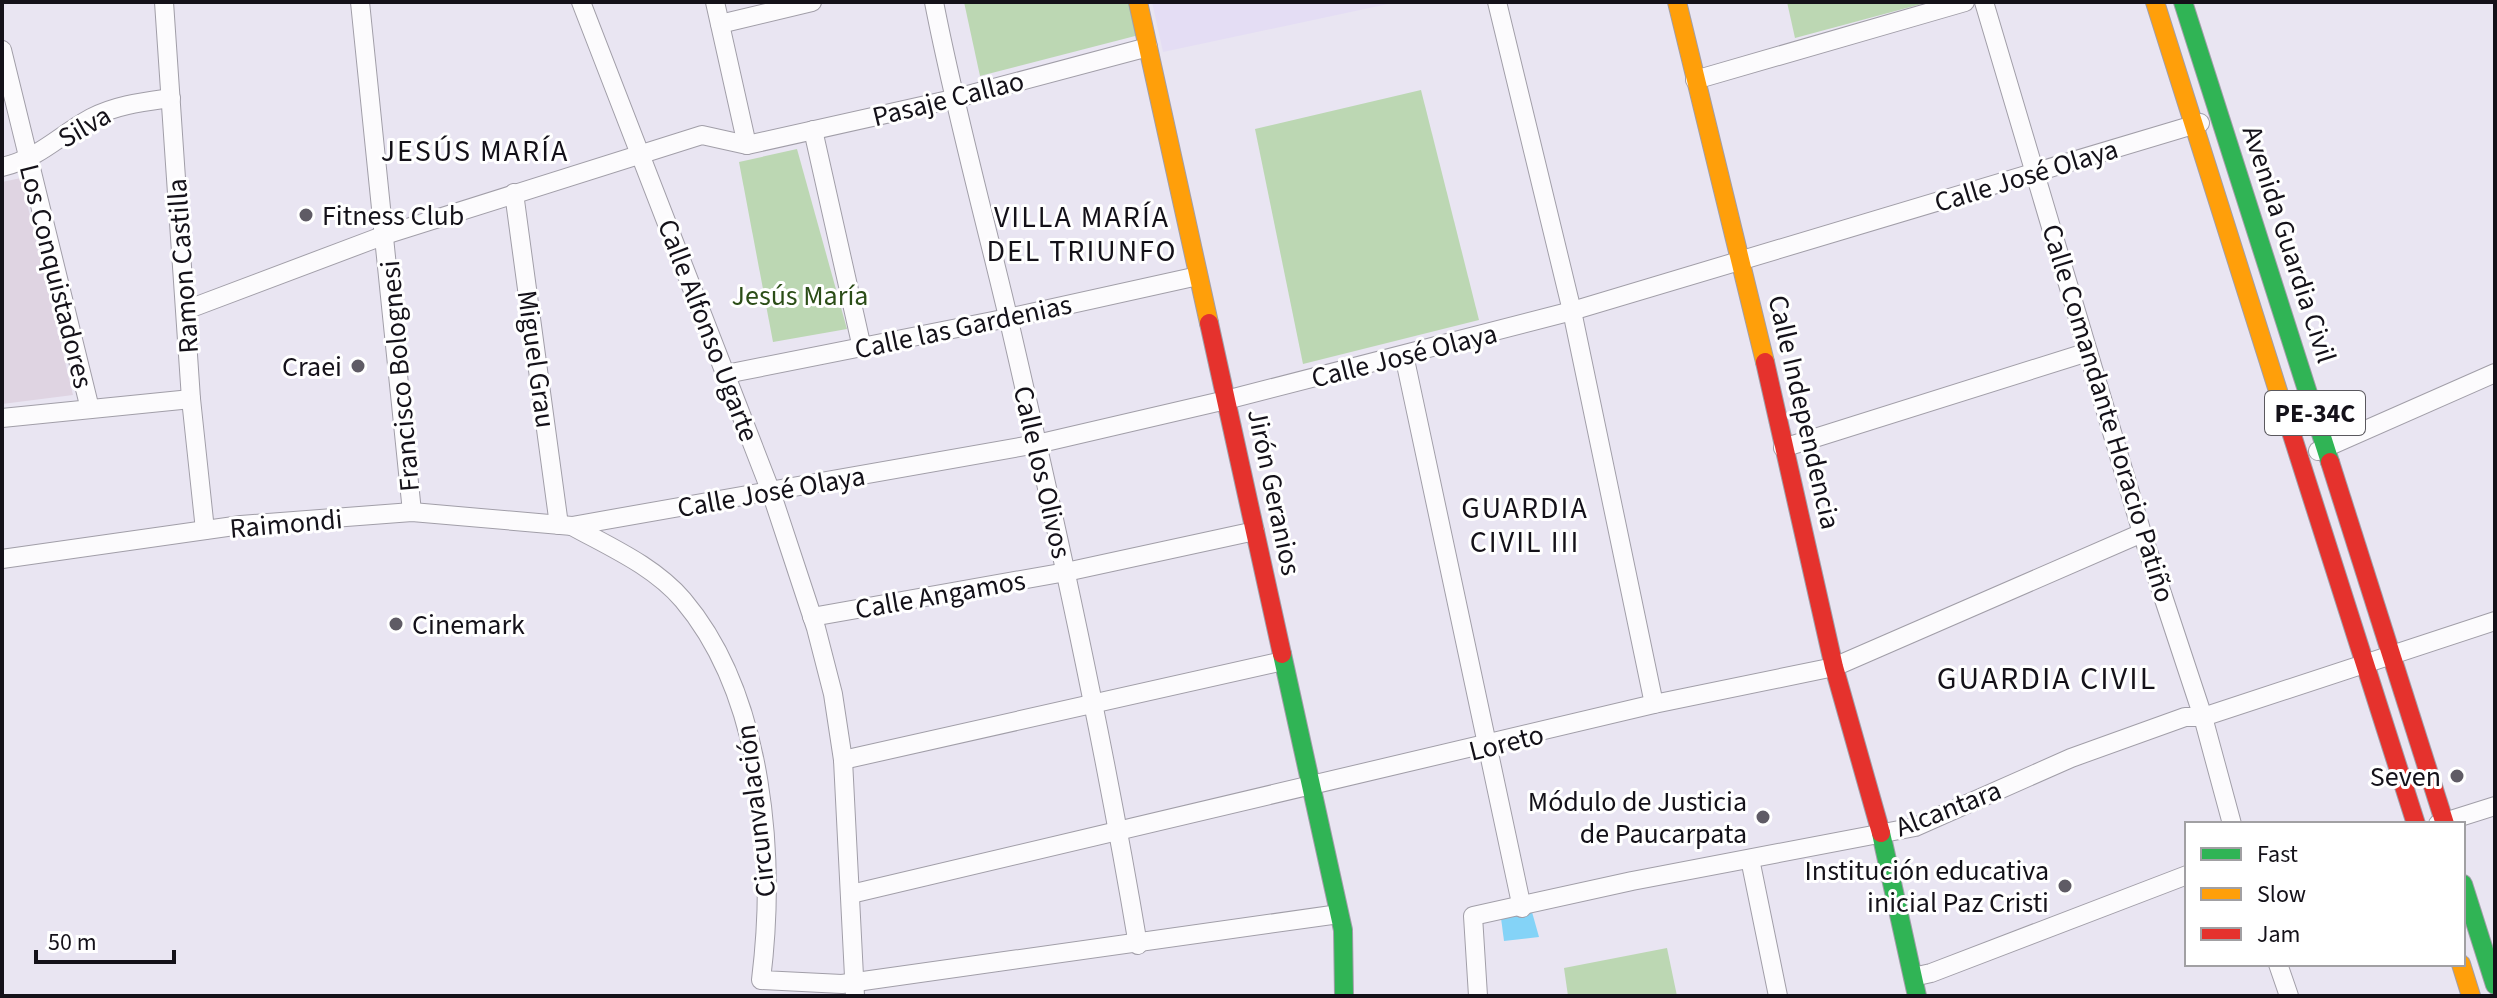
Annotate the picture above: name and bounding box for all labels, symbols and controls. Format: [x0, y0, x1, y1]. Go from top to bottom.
street label: Pasaje Callao [868, 61, 1028, 137]
street label: Silva [50, 96, 119, 158]
street label: Avenida Guardia Civil [2232, 120, 2346, 368]
street label: Calle José Olaya [1930, 129, 2123, 223]
district label: JESÚS MARÍA [381, 130, 569, 173]
street label: Los Conquistadores [9, 160, 103, 393]
street label: Ramon Castilla [157, 177, 209, 355]
place label: Fitness Club [322, 196, 464, 236]
district label: VILLA MARÍA DEL TRIUNFO [986, 196, 1178, 273]
marker: Fitness Club [297, 206, 315, 224]
street label: Calle Alfonso Ugarte [647, 213, 769, 447]
street label: Calle Comandante Horacio Patiño [2031, 219, 2185, 607]
street label: Francisco Bolognesi [370, 259, 430, 493]
park label: Jesús María [732, 276, 868, 316]
street label: Calle las Gardenias [851, 284, 1075, 369]
street label: Miguel Grau [507, 288, 565, 431]
street label: Calle Independencia [1758, 291, 1850, 533]
street label: Calle José Olaya [1307, 314, 1501, 398]
place label: Craei [282, 347, 342, 387]
marker: Craei [349, 357, 367, 375]
street label: Calle los Olivos [1003, 382, 1081, 562]
road number: PE-34C [2265, 391, 2365, 435]
street label: Jirón Geranios [1237, 405, 1311, 579]
street label: Calle José Olaya [674, 456, 868, 528]
district label: GUARDIA CIVIL III [1461, 487, 1589, 564]
street label: Raimondi [228, 499, 344, 549]
street label: Calle Angamos [852, 560, 1028, 630]
place label: Cinemark [412, 605, 525, 645]
marker: Cinemark [387, 615, 405, 633]
district label: GUARDIA CIVIL [1937, 656, 2157, 702]
street label: Loreto [1465, 714, 1548, 772]
street label: Circunvalación [726, 722, 786, 900]
place label: Seven [2370, 757, 2441, 797]
marker: Seven [2448, 767, 2466, 785]
street label: Alcantara [1890, 770, 2007, 847]
place label: Módulo de Justicia de Paucarpata [1528, 782, 1747, 854]
marker: Módulo de Justicia de Paucarpata [1754, 808, 1772, 826]
legend [2185, 822, 2465, 966]
text: Fast [2257, 837, 2298, 872]
place label: Institución educativa inicial Paz Cristi [1804, 851, 2049, 923]
marker: Institución educativa inicial Paz Cristi [2056, 877, 2074, 895]
text: Slow [2257, 877, 2306, 912]
scale bar [36, 914, 174, 964]
text: Jam [2257, 917, 2301, 952]
text: 50 m [48, 925, 97, 960]

